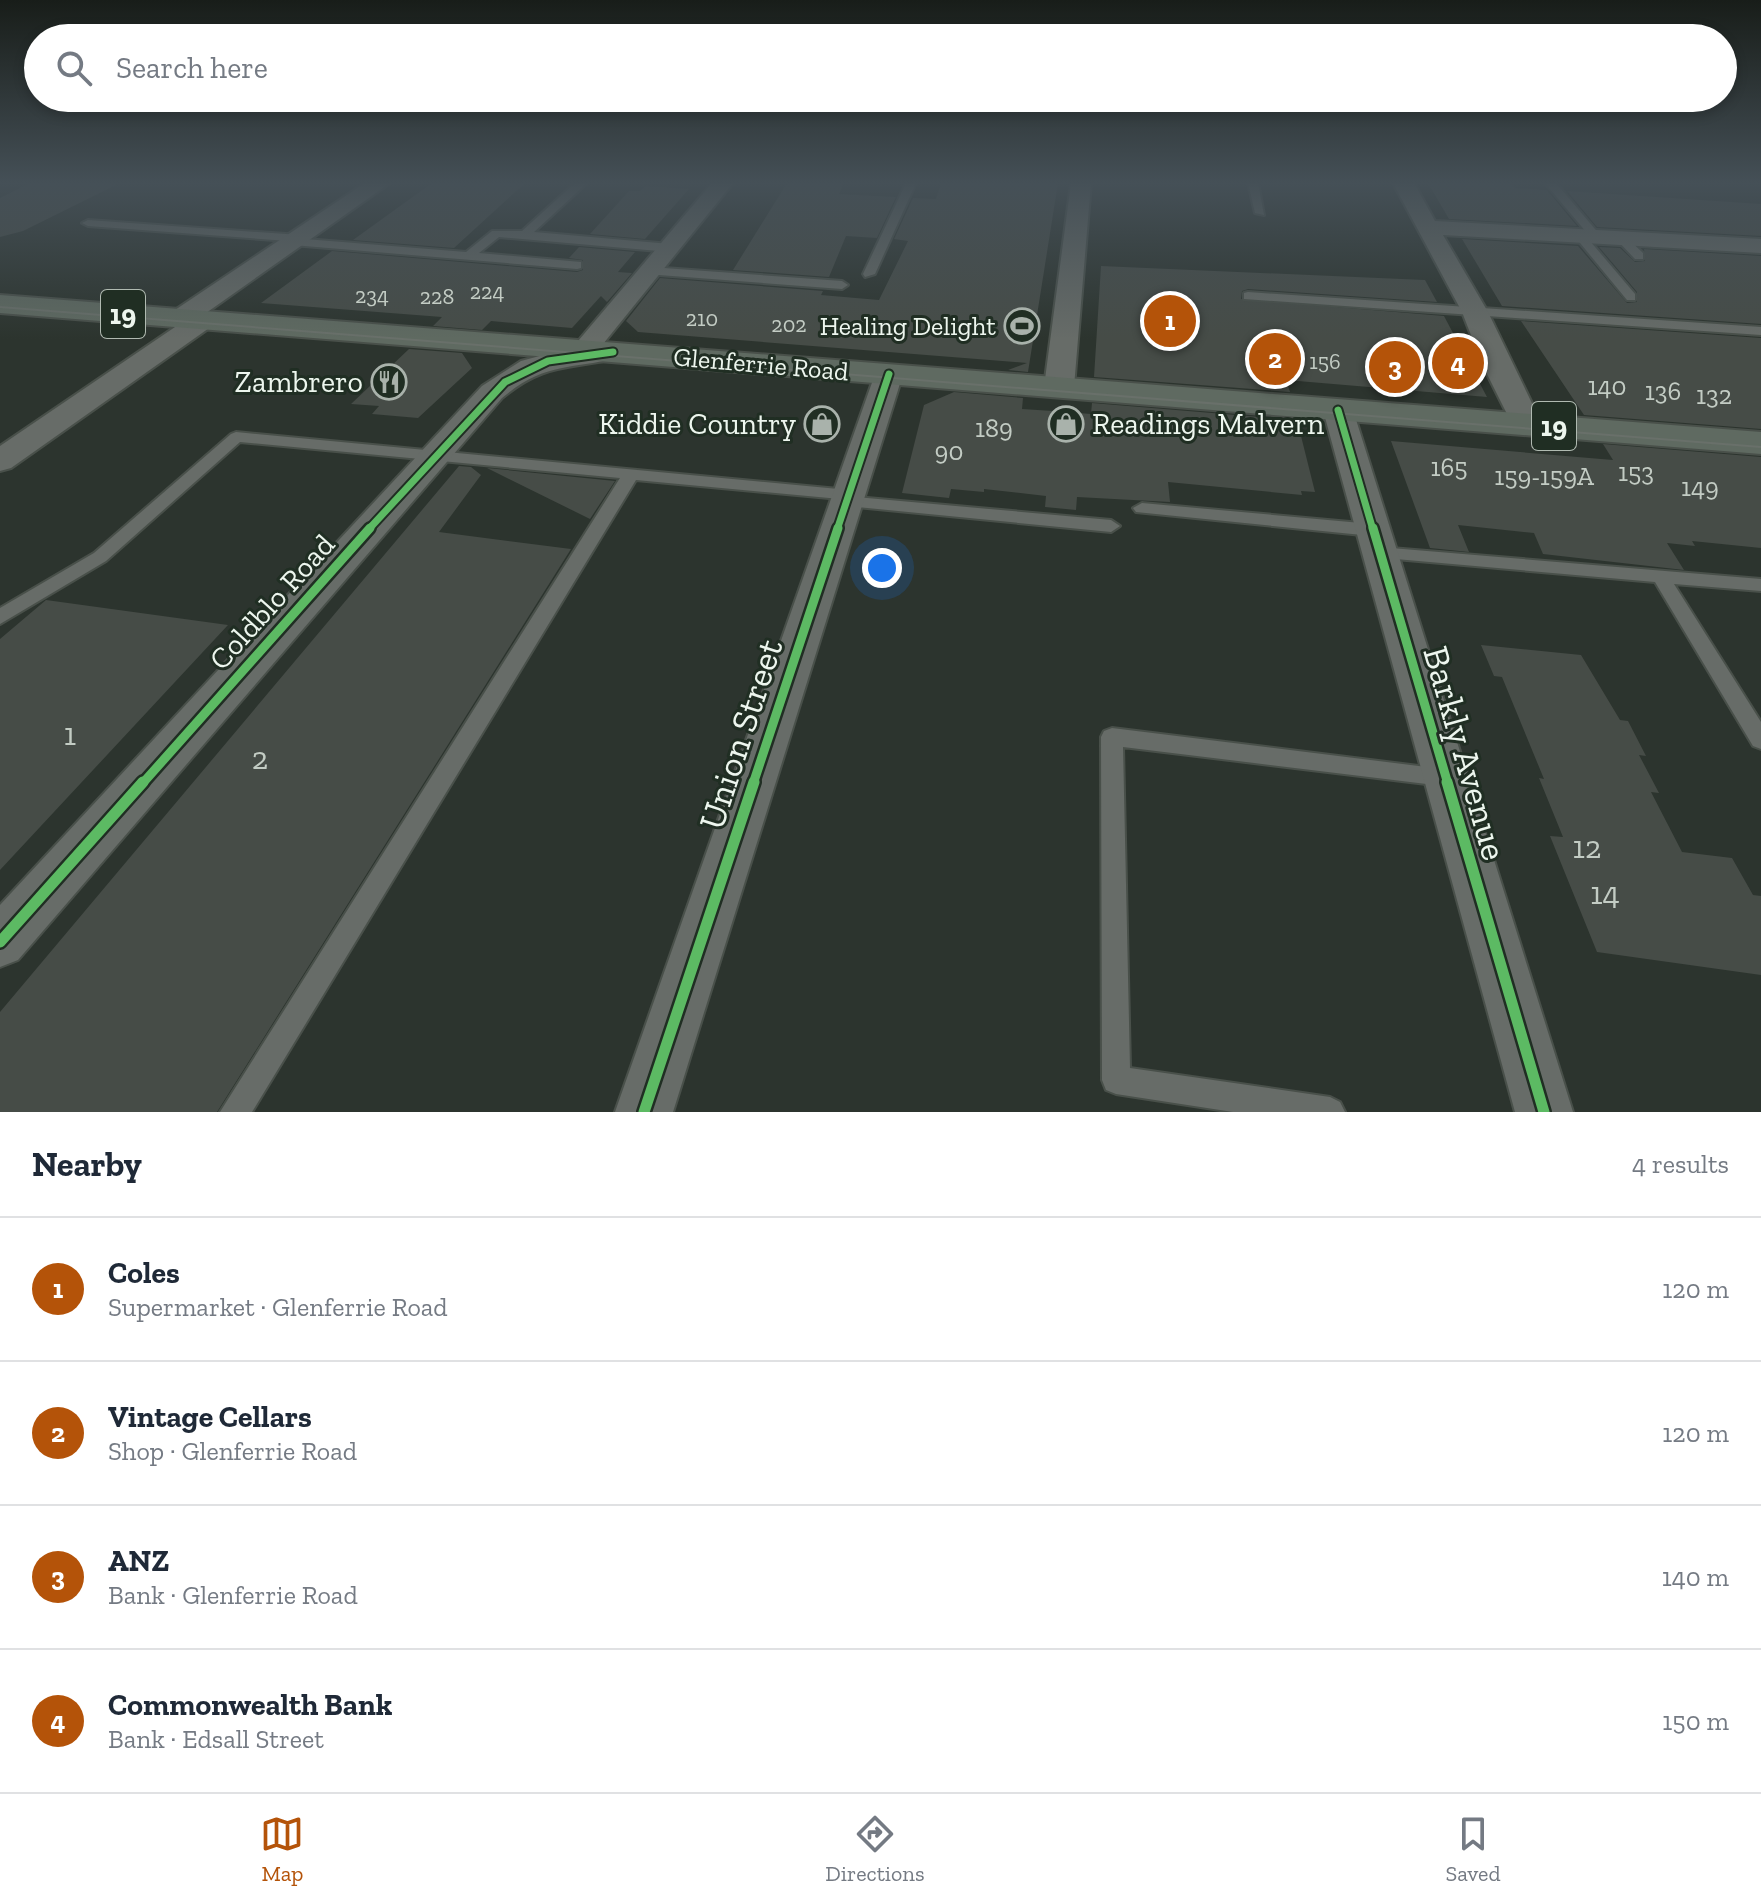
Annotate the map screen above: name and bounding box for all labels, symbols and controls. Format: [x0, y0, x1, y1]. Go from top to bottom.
search box [24, 24, 1737, 112]
icon: search [52, 46, 96, 90]
text: Search here [116, 50, 268, 86]
house number: 224 [470, 278, 504, 305]
house number: 234 [355, 282, 389, 309]
house number: 228 [420, 283, 454, 310]
road number: 19 [101, 290, 145, 338]
pin: 1 [1144, 291, 1196, 351]
house number: 210 [686, 305, 718, 332]
sports icon: Healing Delight [1003, 307, 1041, 345]
place label: Healing Delight [820, 310, 996, 342]
house number: 202 [771, 311, 807, 338]
pin: 2 [1249, 329, 1301, 389]
pin: 4 [1432, 333, 1484, 393]
pin: 3 [1369, 337, 1421, 397]
street label: Glenferrie Road [672, 340, 850, 388]
house number: 156 [1309, 348, 1341, 375]
restaurant icon: Zambrero [370, 363, 408, 401]
place label: Zambrero [235, 364, 363, 400]
house number: 140 [1587, 370, 1627, 402]
house number: 136 [1645, 375, 1681, 407]
house number: 132 [1696, 379, 1732, 411]
road number: 19 [1532, 402, 1576, 450]
shop icon: Kiddie Country [803, 405, 841, 443]
shop icon: Readings Malvern [1047, 405, 1085, 443]
place label: Kiddie Country [598, 406, 797, 442]
place label: Readings Malvern [1092, 406, 1324, 442]
house number: 189 [975, 412, 1013, 444]
house number: 90 [935, 435, 963, 467]
house number: 165 [1430, 451, 1468, 483]
house number: 153 [1618, 456, 1654, 488]
house number: 159-159A [1494, 460, 1595, 492]
house number: 149 [1681, 471, 1719, 503]
street label: Coldblo Road [202, 526, 343, 677]
your location [862, 548, 902, 588]
street label: Union Street [689, 633, 792, 835]
street label: Barkly Avenue [1414, 641, 1517, 865]
house number: 1 [64, 715, 76, 753]
house number: 2 [252, 739, 268, 777]
house number: 12 [1573, 828, 1601, 866]
house number: 14 [1590, 874, 1620, 912]
text: Nearby [32, 1144, 142, 1185]
text: 4 results [1632, 1148, 1729, 1180]
text: Coles [108, 1255, 180, 1291]
text: 1 [53, 1273, 63, 1305]
text: 120 m [1662, 1273, 1729, 1305]
text: Supermarket · Glenferrie Road [108, 1291, 448, 1323]
text: Vintage Cellars [108, 1399, 312, 1435]
text: 2 [51, 1417, 65, 1449]
text: 120 m [1662, 1417, 1729, 1449]
text: Shop · Glenferrie Road [108, 1435, 357, 1467]
text: ANZ [108, 1543, 169, 1579]
text: 3 [51, 1561, 65, 1593]
text: 140 m [1662, 1561, 1729, 1593]
text: Bank · Glenferrie Road [108, 1579, 358, 1611]
text: Commonwealth Bank [108, 1687, 392, 1723]
text: 4 [51, 1705, 65, 1737]
text: 150 m [1662, 1705, 1729, 1737]
text: Bank · Edsall Street [108, 1723, 324, 1755]
tab: Map [260, 1812, 304, 1887]
tab: Directions [825, 1812, 925, 1887]
tab: Saved [1445, 1812, 1501, 1887]

